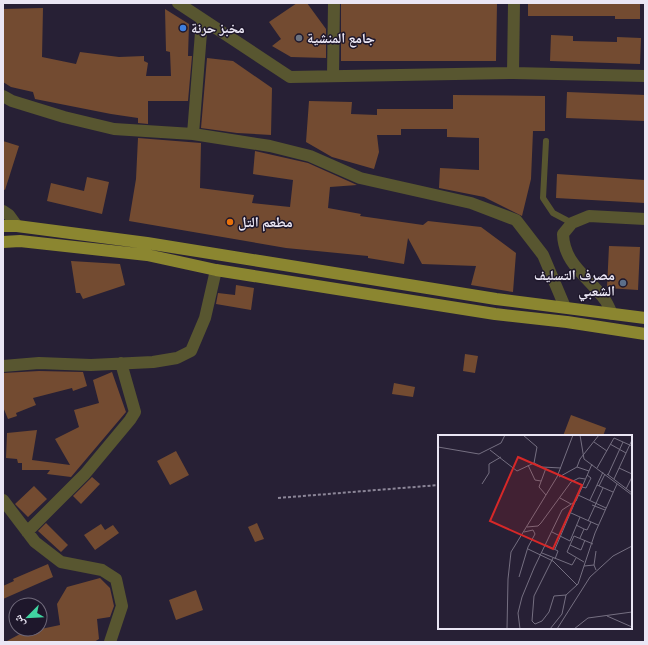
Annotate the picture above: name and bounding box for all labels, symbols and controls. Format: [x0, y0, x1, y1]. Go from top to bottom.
place label: مخبز حرنة [191, 19, 245, 37]
marker: مخبز حرنة [178, 23, 188, 33]
place label: جامع المنشية [307, 29, 375, 48]
marker: جامع المنشية [294, 33, 304, 43]
place label: مطعم التل [238, 213, 293, 232]
marker: مطعم التل [225, 217, 235, 227]
place label: مصرف التسليف الشعبي [534, 266, 615, 302]
marker: مصرف التسليف الشعبي [618, 278, 628, 288]
inset map [438, 435, 632, 629]
north arrow [8, 597, 48, 637]
text: ش [10, 612, 29, 629]

